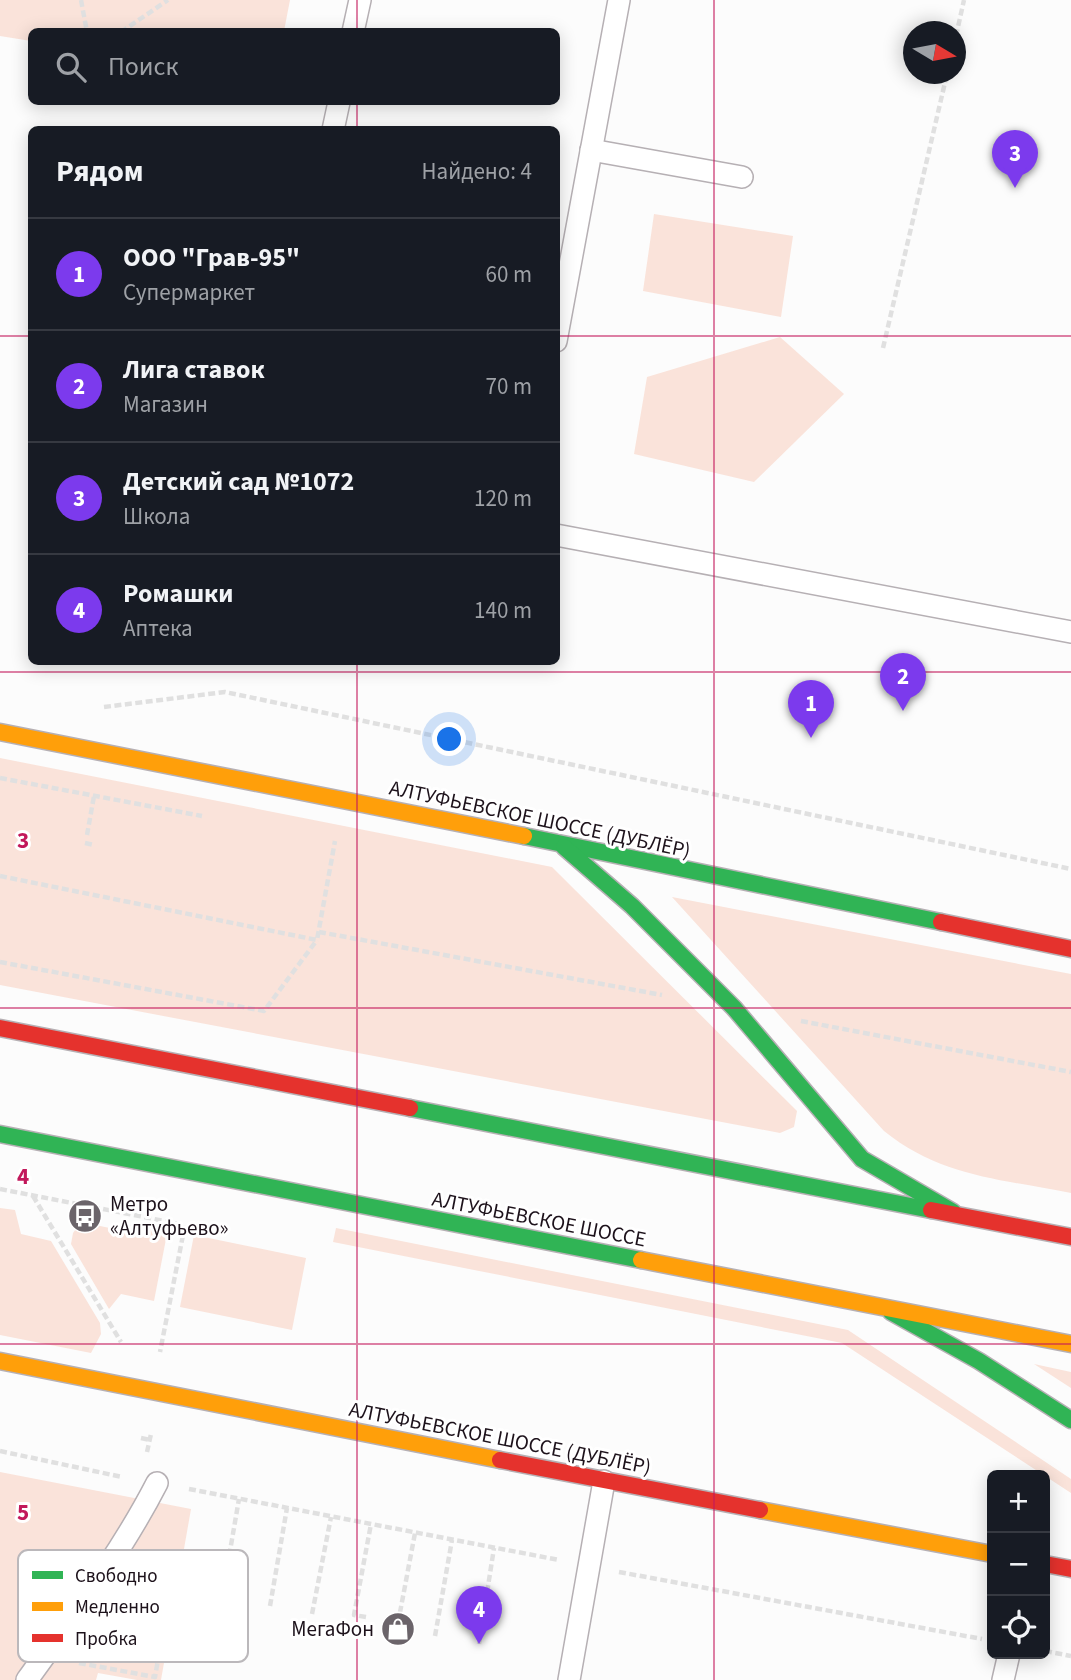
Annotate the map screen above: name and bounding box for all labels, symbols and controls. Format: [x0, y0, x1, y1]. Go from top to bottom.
north arrow [903, 21, 966, 84]
search box [28, 28, 560, 105]
icon: search [52, 48, 90, 86]
text: Поиск [108, 48, 178, 85]
pin: 3 [992, 130, 1038, 188]
text: Рядом [56, 150, 144, 193]
text: Найдено: 4 [422, 155, 532, 188]
text: ООО "Грав-95" [123, 239, 300, 276]
text: 1 [73, 258, 85, 291]
text: 60 m [485, 258, 532, 291]
text: Супермаркет [123, 276, 255, 309]
text: Лига ставок [123, 351, 265, 388]
text: 2 [73, 370, 85, 403]
text: 70 m [485, 370, 532, 403]
text: Магазин [123, 388, 208, 421]
text: Детский сад №1072 [123, 463, 354, 500]
text: 3 [73, 482, 85, 515]
text: 120 m [474, 482, 532, 515]
text: Школа [123, 500, 190, 533]
text: Ромашки [123, 575, 234, 612]
text: 4 [73, 594, 85, 627]
text: 140 m [474, 594, 532, 627]
text: Аптека [123, 612, 193, 645]
pin: 2 [880, 653, 926, 711]
pin: 1 [788, 680, 834, 738]
your location [432, 722, 466, 756]
street label: АЛТУФЬЕВСКОЕ ШОССЕ (ДУБЛЁР) [387, 772, 693, 866]
text: 3 [17, 824, 29, 857]
text: 4 [17, 1160, 29, 1193]
street label: АЛТУФЬЕВСКОЕ ШОССЕ [429, 1184, 649, 1254]
place label: Метро «Алтуфьево» [110, 1189, 229, 1243]
bus stop icon: Метро «Алтуфьево» [66, 1197, 104, 1235]
street label: АЛТУФЬЕВСКОЕ ШОССЕ (ДУБЛЁР) [346, 1394, 654, 1482]
map controls [987, 1470, 1050, 1659]
button: + [987, 1470, 1050, 1533]
text: 5 [17, 1496, 29, 1529]
button: − [987, 1533, 1050, 1596]
legend [18, 1550, 248, 1662]
text: Свободно [75, 1563, 158, 1590]
pin: 4 [456, 1586, 502, 1644]
text: Медленно [75, 1594, 160, 1621]
button: locate [987, 1596, 1050, 1659]
shop icon: МегаФон [379, 1610, 417, 1648]
place label: МегаФон [291, 1614, 374, 1644]
text: Пробка [75, 1626, 137, 1653]

